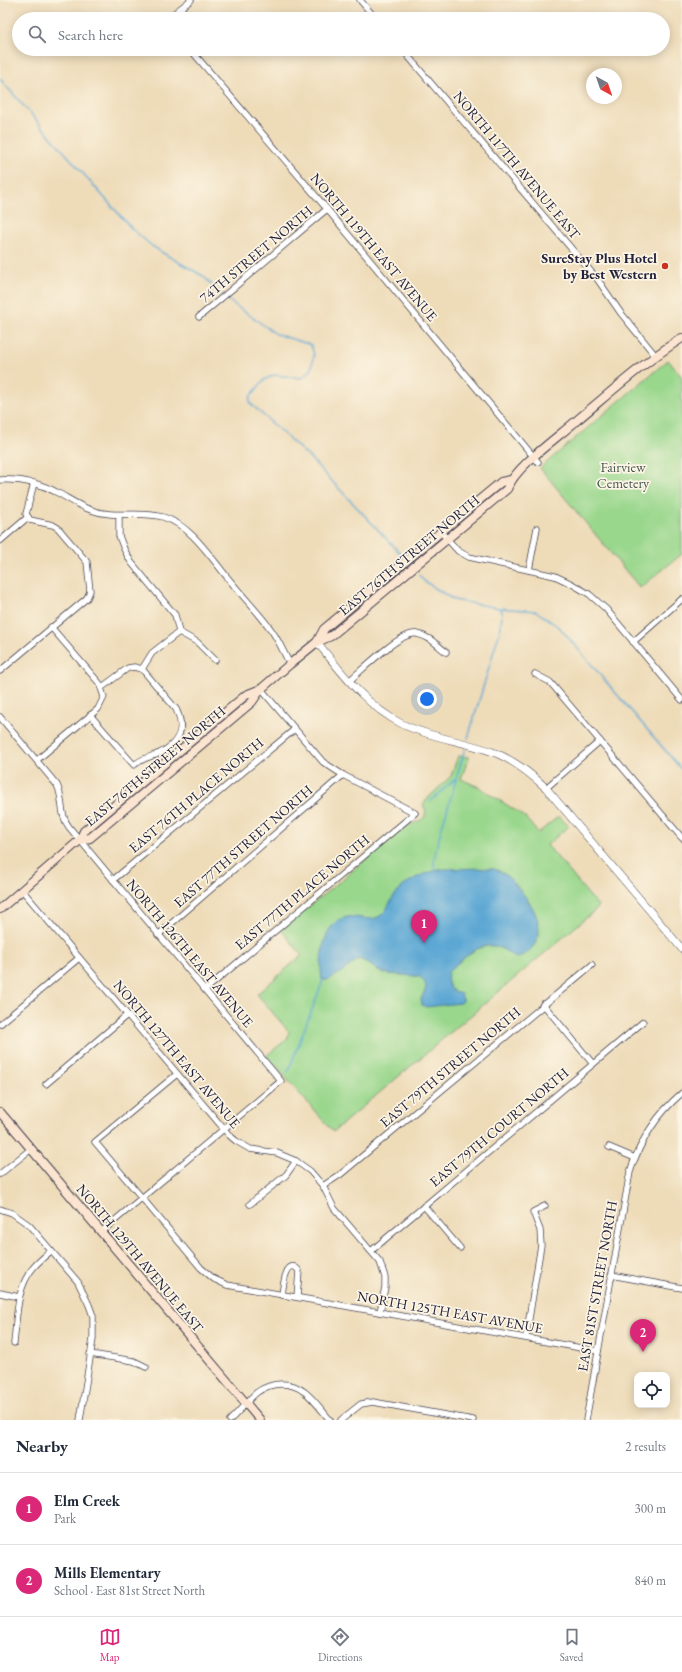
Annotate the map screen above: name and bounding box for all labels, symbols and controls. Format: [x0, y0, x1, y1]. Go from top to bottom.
search box [12, 12, 670, 56]
icon: search [26, 23, 48, 45]
text: Search here [58, 25, 123, 44]
north arrow [586, 68, 622, 104]
street label: NORTH 117TH AVENUE EAST [450, 87, 585, 243]
street label: NORTH 119TH EAST AVENUE [307, 169, 441, 325]
street label: 74TH STREET NORTH [196, 202, 316, 306]
place label: SureStay Plus Hotel by Best Western [541, 249, 657, 283]
marker: SureStay Plus Hotel by Best Western [660, 261, 670, 271]
park label: Fairview Cemetery [597, 458, 650, 492]
street label: EAST 76TH STREET NORTH [335, 491, 483, 619]
your location [417, 689, 437, 709]
street label: EAST 76TH STREET NORTH [81, 702, 229, 830]
street label: EAST 76TH PLACE NORTH [125, 733, 267, 857]
street label: EAST 77TH STREET NORTH [170, 781, 316, 911]
street label: EAST 77TH PLACE NORTH [231, 830, 373, 954]
street label: NORTH 126TH EAST AVENUE [123, 875, 257, 1031]
pin: 1 [411, 910, 437, 943]
street label: NORTH 127TH EAST AVENUE [110, 976, 244, 1132]
street label: EAST 79TH STREET NORTH [376, 1003, 524, 1131]
street label: EAST 79TH COURT NORTH [426, 1064, 572, 1190]
street label: NORTH 129TH AVENUE EAST [73, 1180, 208, 1336]
street label: EAST 81ST STREET NORTH [573, 1199, 621, 1373]
street label: NORTH 125TH EAST AVENUE [356, 1287, 544, 1337]
pin: 2 [630, 1319, 656, 1352]
map controls [634, 1372, 670, 1408]
button: locate [634, 1372, 670, 1408]
text: Nearby [16, 1435, 68, 1457]
text: 2 results [625, 1438, 666, 1455]
text: Elm Creek [54, 1491, 120, 1510]
text: 1 [26, 1500, 32, 1517]
text: 300 m [635, 1500, 666, 1517]
text: Park [54, 1510, 76, 1527]
text: Mills Elementary [54, 1563, 161, 1582]
text: 2 [26, 1572, 32, 1589]
text: 840 m [635, 1572, 666, 1589]
text: School · East 81st Street North [54, 1582, 205, 1599]
tab: Map [99, 1626, 121, 1664]
tab: Directions [318, 1626, 362, 1664]
tab: Saved [560, 1626, 583, 1664]

